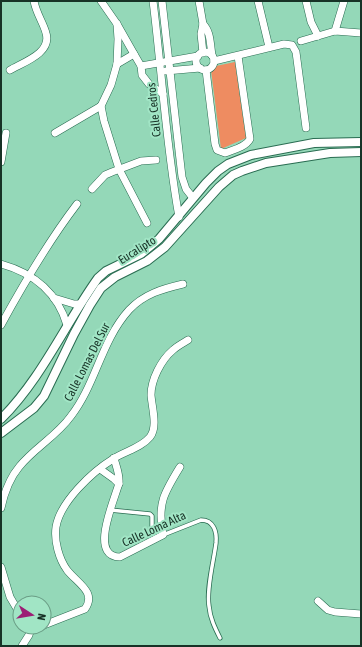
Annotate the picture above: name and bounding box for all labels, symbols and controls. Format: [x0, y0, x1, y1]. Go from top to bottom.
street label: Calle Cedros [144, 82, 164, 138]
street label: Eucalipto [116, 233, 159, 267]
street label: Calle Lomas Del Sur [61, 320, 113, 404]
street label: Calle Loma Alta [120, 508, 188, 550]
north arrow [12, 595, 52, 635]
text: N [35, 613, 48, 622]

